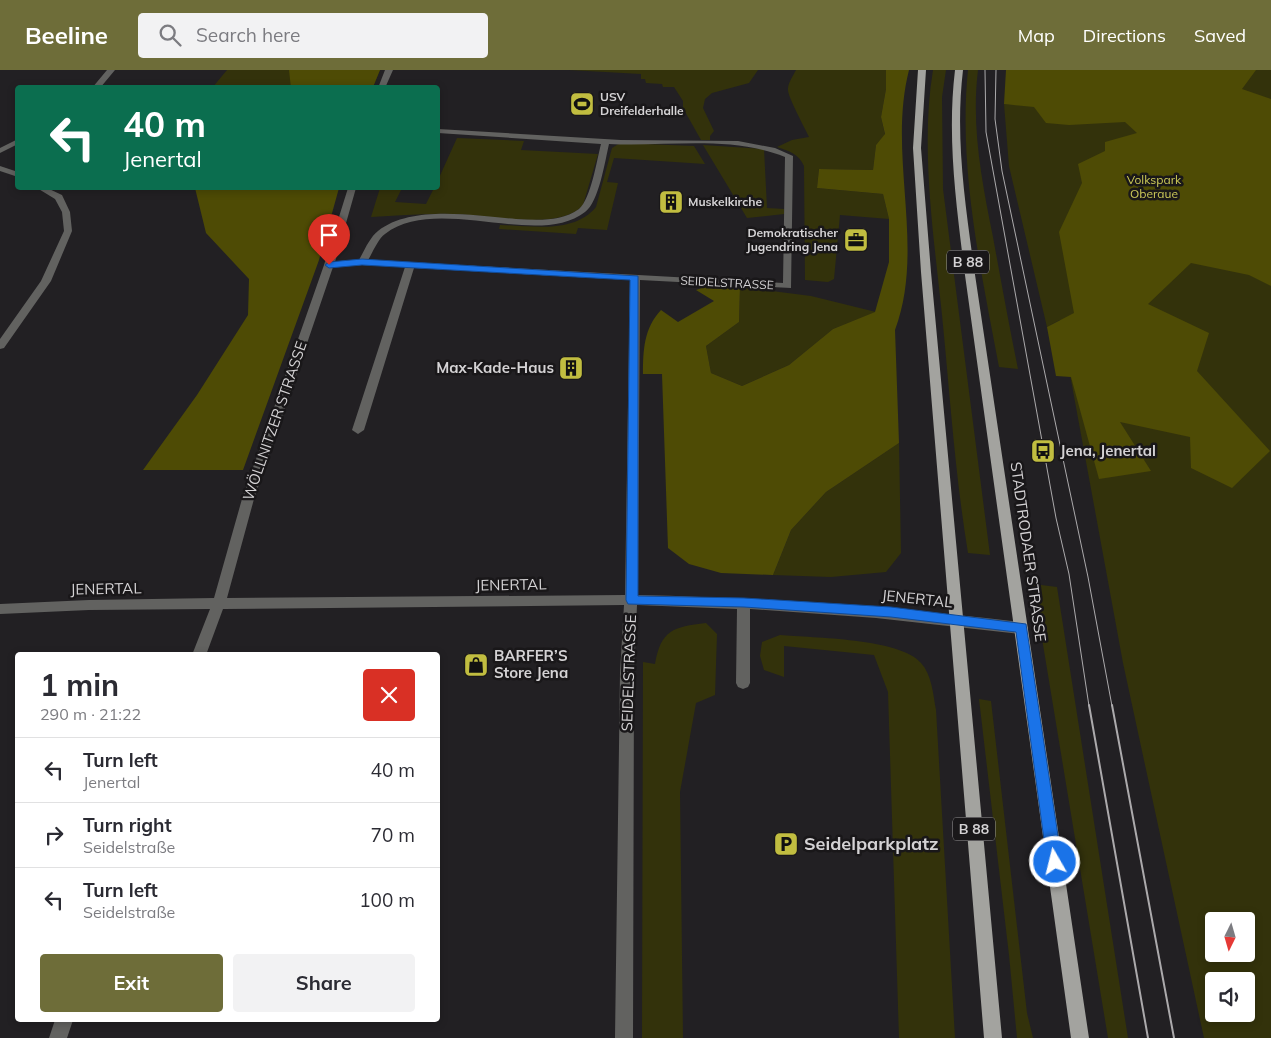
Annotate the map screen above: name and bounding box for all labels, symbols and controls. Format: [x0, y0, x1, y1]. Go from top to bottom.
search box [138, 13, 488, 58]
text: Beeline [25, 20, 108, 50]
icon: search [156, 21, 184, 49]
text: Search here [196, 23, 300, 47]
text: Map [1018, 24, 1055, 47]
text: Directions [1083, 24, 1166, 47]
text: Saved [1194, 24, 1246, 47]
place label: USV Dreifelderhalle [600, 89, 684, 118]
sports icon: USV Dreifelderhalle [569, 91, 595, 117]
text: 40 m [123, 102, 206, 146]
icon: left [40, 105, 105, 170]
text: Jenertal [123, 145, 202, 173]
park label: Volkspark Oberaue [1127, 172, 1182, 201]
building icon: Muskelkirche [658, 189, 684, 215]
place label: Muskelkirche [688, 194, 762, 209]
pin [308, 214, 350, 265]
icon: arrive [315, 221, 343, 249]
place label: Demokratischer Jugendring Jena [746, 225, 838, 254]
office icon: Demokratischer Jugendring Jena [843, 227, 869, 253]
road number: B 88 [947, 250, 989, 273]
street label: SEIDELSTRASSE [680, 273, 774, 292]
street label: WÖLLNITZER STRASSE [238, 338, 311, 503]
building icon: Max-Kade-Haus [558, 355, 584, 381]
place label: Max-Kade-Haus [436, 358, 554, 377]
bus stop icon: Jena, Jenertal [1030, 438, 1056, 464]
place label: Jena, Jenertal [1060, 441, 1156, 460]
street label: STADTRODAER STRASSE [1006, 461, 1051, 643]
street label: JENERTAL [475, 574, 547, 595]
street label: JENERTAL [70, 578, 142, 599]
street label: JENERTAL [881, 585, 953, 612]
street label: SEIDELSTRASSE [617, 614, 640, 732]
place label: BARFER’S Store Jena [494, 646, 568, 682]
shop icon: BARFER’S Store Jena [463, 652, 489, 678]
text: 1 min [40, 666, 119, 704]
button: close [363, 669, 415, 721]
text: 290 m · 21:22 [40, 704, 141, 724]
text: Turn left [83, 748, 158, 772]
icon: left [40, 756, 68, 784]
text: 40 m [371, 758, 415, 782]
text: Jenertal [83, 772, 140, 792]
text: Turn right [83, 813, 172, 837]
road number: B 88 [953, 818, 995, 841]
icon: right [40, 821, 68, 849]
text: 70 m [371, 823, 415, 847]
parking icon: Seidelparkplatz [773, 831, 799, 857]
place label: Seidelparkplatz [804, 832, 939, 855]
position arrow [1028, 835, 1080, 887]
text: Seidelstraße [83, 837, 175, 857]
text: Turn left [83, 878, 158, 902]
icon: left [40, 886, 68, 914]
text: 100 m [359, 888, 415, 912]
text: Seidelstraße [83, 902, 175, 922]
north arrow [1205, 912, 1255, 962]
map controls [1205, 912, 1255, 1022]
button: Exit [40, 954, 223, 1012]
button: Share [233, 954, 415, 1012]
button: sound [1205, 972, 1255, 1022]

